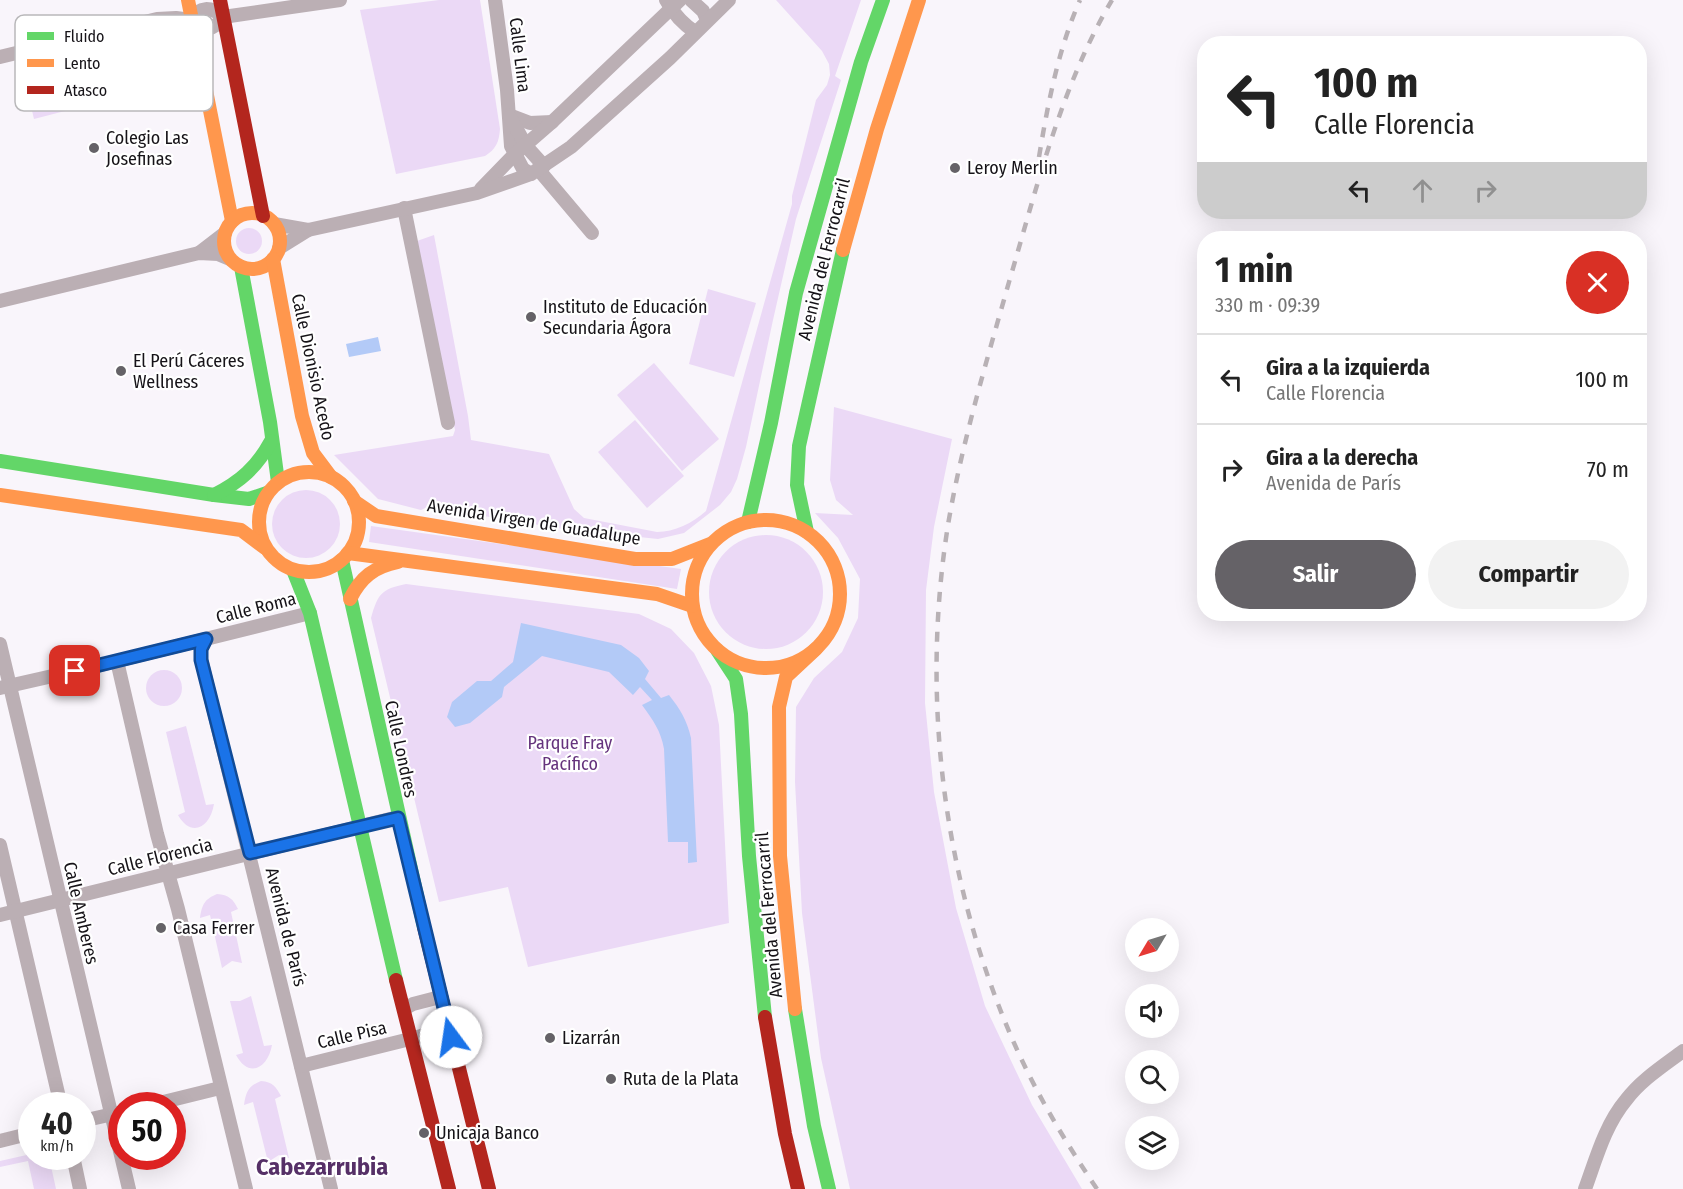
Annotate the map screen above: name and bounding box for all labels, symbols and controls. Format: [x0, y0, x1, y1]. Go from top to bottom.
legend [15, 15, 213, 111]
street label: Calle Lima [504, 16, 536, 94]
text: Fluido [64, 27, 104, 46]
text: Lento [64, 54, 100, 73]
text: 100 m [1314, 58, 1418, 108]
icon: left [1215, 60, 1293, 138]
text: Atasco [64, 81, 107, 100]
text: Calle Florencia [1314, 109, 1475, 141]
place label: Colegio Las Josefinas [106, 127, 189, 170]
marker: Colegio Las Josefinas [87, 141, 101, 155]
place label: Leroy Merlin [967, 157, 1058, 179]
marker: Leroy Merlin [948, 161, 962, 175]
icon: left [1343, 174, 1376, 207]
icon: ahead [1406, 174, 1439, 207]
icon: right [1469, 174, 1502, 207]
street label: Avenida del Ferrocarril [793, 175, 855, 342]
text: 1 min [1215, 248, 1293, 292]
button: close [1566, 251, 1629, 314]
street label: Calle Dionisio Acedo [287, 292, 339, 442]
text: 330 m · 09:39 [1215, 293, 1320, 317]
place label: Instituto de Educación Secundaria Ágora [543, 296, 707, 339]
marker: Instituto de Educación Secundaria Ágora [524, 310, 538, 324]
place label: El Perú Cáceres Wellness [133, 350, 245, 393]
text: Gira a la izquierda [1266, 354, 1430, 381]
icon: left [1215, 363, 1248, 396]
marker: El Perú Cáceres Wellness [114, 364, 128, 378]
text: 100 m [1575, 366, 1629, 393]
text: Calle Florencia [1266, 381, 1385, 405]
text: Gira a la derecha [1266, 444, 1418, 471]
icon: right [1215, 453, 1248, 486]
text: 70 m [1587, 456, 1629, 483]
text: Avenida de París [1266, 471, 1401, 495]
street label: Avenida Virgen de Guadalupe [426, 494, 642, 550]
button: Salir [1215, 540, 1416, 609]
button: Compartir [1428, 540, 1629, 609]
street label: Calle Roma [214, 587, 299, 629]
pin [49, 645, 100, 696]
icon: arrive [58, 654, 91, 687]
street label: Calle Londres [380, 698, 422, 800]
park label: Parque Fray Pacífico [528, 732, 612, 775]
street label: Avenida del Ferrocarril [751, 831, 787, 999]
street label: Calle Florencia [105, 833, 215, 881]
street label: Calle Amberes [59, 860, 104, 967]
street label: Avenida de París [261, 865, 311, 989]
place label: Casa Ferrer [173, 917, 255, 939]
north arrow [1125, 918, 1179, 972]
map controls [1125, 918, 1179, 1170]
marker: Casa Ferrer [154, 921, 168, 935]
button: sound [1125, 984, 1179, 1038]
position arrow [419, 1005, 483, 1069]
street label: Calle Pisa [315, 1016, 389, 1054]
place label: Lizarrán [562, 1027, 621, 1049]
marker: Lizarrán [543, 1031, 557, 1045]
button: search [1125, 1050, 1179, 1104]
place label: Ruta de la Plata [623, 1068, 739, 1090]
marker: Ruta de la Plata [604, 1072, 618, 1086]
speed limit sign: 50 [108, 1092, 186, 1170]
text: 40 [41, 1106, 73, 1142]
button: layers [1125, 1116, 1179, 1170]
place label: Unicaja Banco [436, 1122, 539, 1144]
marker: Unicaja Banco [417, 1126, 431, 1140]
text: km/h [40, 1137, 74, 1155]
district label: Cabezarrubia [256, 1153, 388, 1181]

